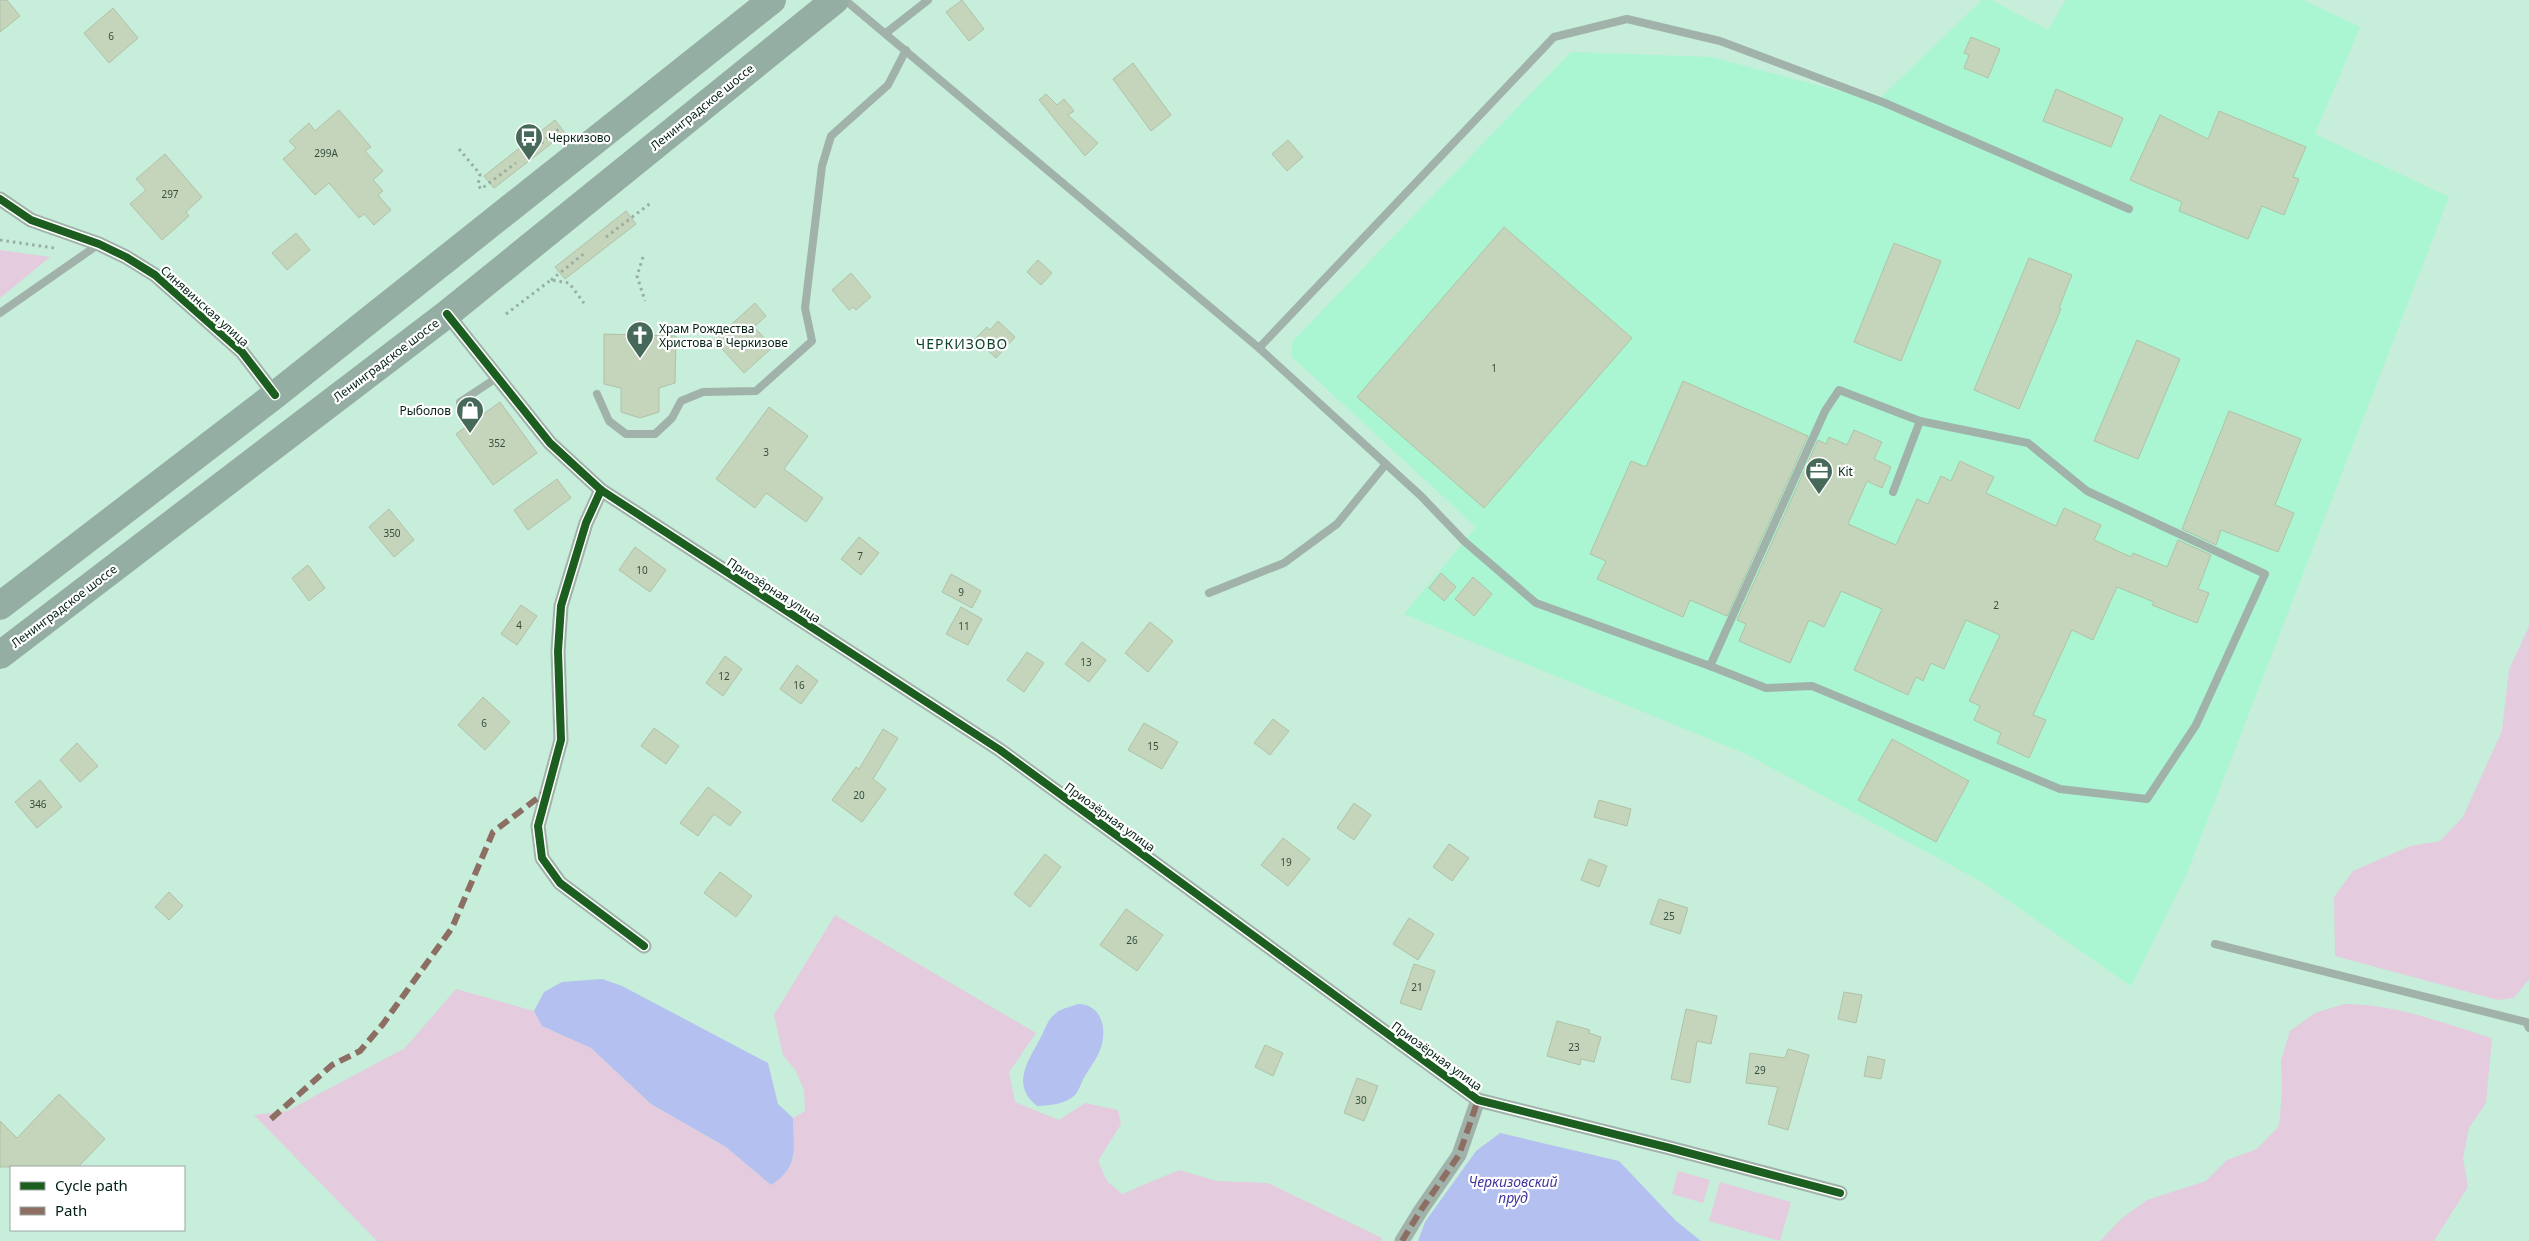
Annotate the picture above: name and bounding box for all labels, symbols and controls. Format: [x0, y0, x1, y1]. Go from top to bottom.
house number: 6 [108, 29, 114, 43]
street label: Ленинградское шоссе [647, 60, 758, 154]
bus stop icon: Черкизово [514, 122, 544, 161]
place label: Черкизово [548, 129, 611, 146]
house number: 299А [314, 146, 338, 160]
house number: 297 [161, 187, 179, 201]
street label: Синявинская улица [157, 262, 253, 350]
street label: Ленинградское шоссе [330, 314, 443, 406]
church icon: Храм Рождества Христова в Черкизове [625, 320, 655, 359]
place label: Храм Рождества Христова в Черкизове [659, 320, 788, 351]
district label: ЧЕРКИЗОВО [916, 334, 1008, 353]
house number: 1 [1491, 361, 1497, 375]
shop icon: Рыболов [455, 395, 485, 434]
place label: Рыболов [399, 402, 451, 419]
house number: 352 [488, 436, 506, 450]
house number: 3 [763, 445, 769, 459]
office icon: Kit [1804, 456, 1834, 495]
place label: Kit [1838, 463, 1854, 480]
house number: 350 [383, 526, 401, 540]
house number: 7 [857, 549, 863, 563]
street label: Приозёрная улица [724, 553, 824, 627]
street label: Ленинградское шоссе [8, 560, 121, 652]
house number: 10 [636, 563, 648, 577]
house number: 9 [958, 585, 964, 599]
house number: 2 [1993, 598, 1999, 612]
house number: 4 [516, 618, 522, 632]
house number: 11 [958, 619, 970, 633]
house number: 13 [1080, 655, 1092, 669]
house number: 12 [718, 669, 730, 683]
house number: 16 [793, 678, 805, 692]
house number: 6 [481, 716, 487, 730]
house number: 15 [1147, 739, 1159, 753]
street label: Приозёрная улица [1061, 778, 1159, 856]
house number: 20 [853, 788, 865, 802]
house number: 346 [29, 797, 47, 811]
house number: 19 [1280, 855, 1292, 869]
house number: 25 [1663, 909, 1675, 923]
house number: 26 [1126, 933, 1138, 947]
house number: 21 [1411, 980, 1423, 994]
street label: Приозёрная улица [1388, 1017, 1486, 1095]
house number: 23 [1568, 1040, 1580, 1054]
house number: 29 [1754, 1063, 1766, 1077]
house number: 30 [1355, 1093, 1367, 1107]
legend [10, 1166, 185, 1231]
water label: Черкизовский пруд [1469, 1172, 1558, 1207]
text: Cycle path [55, 1175, 128, 1195]
text: Path [55, 1200, 87, 1220]

